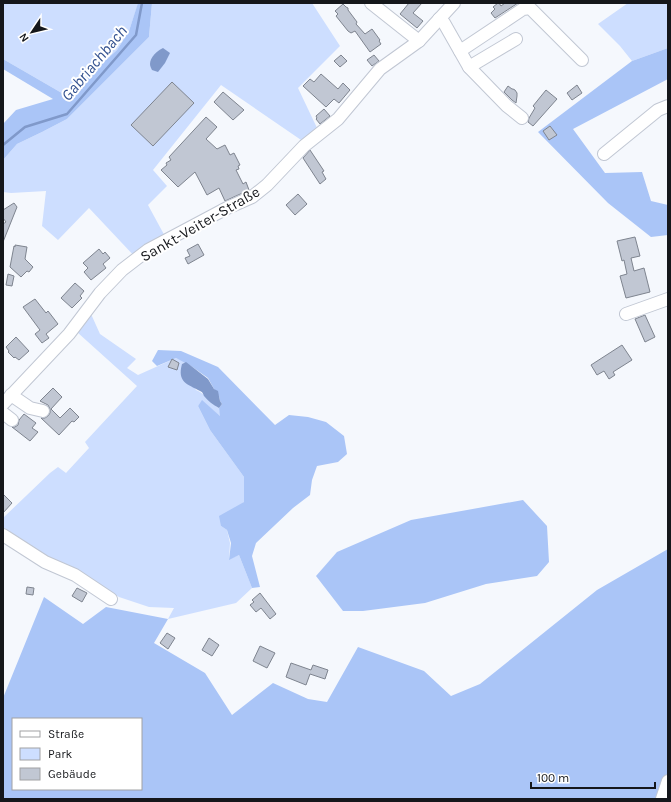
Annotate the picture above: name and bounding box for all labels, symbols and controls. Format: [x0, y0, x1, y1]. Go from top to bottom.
north arrow [12, 12, 52, 52]
water label: Gabriachbach [57, 22, 131, 104]
text: N [17, 30, 32, 44]
street label: Sankt-Veiter-Straße [137, 182, 263, 266]
legend [12, 718, 142, 790]
text: Straße [48, 727, 84, 741]
text: Park [48, 747, 73, 761]
scale bar [531, 764, 655, 790]
text: Gebäude [48, 767, 96, 781]
text: 100 m [537, 771, 569, 785]

